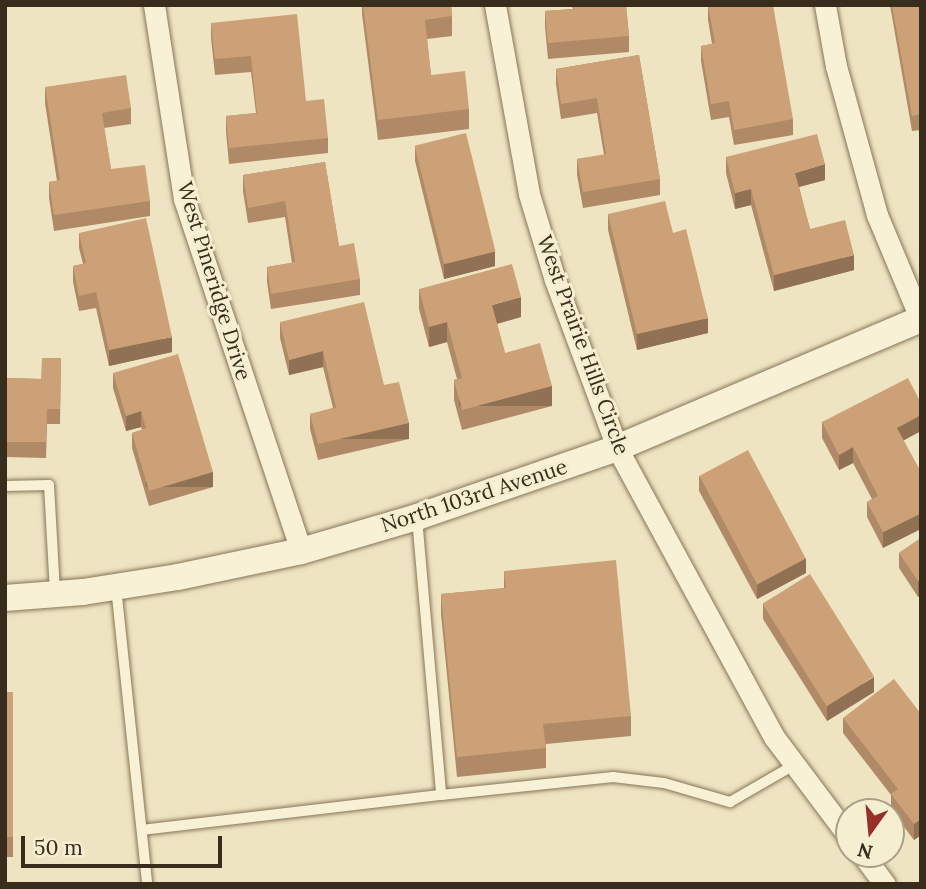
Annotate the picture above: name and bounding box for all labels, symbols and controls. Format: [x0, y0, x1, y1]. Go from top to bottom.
street label: West Pineridge Drive [172, 179, 256, 383]
street label: West Prairie Hills Circle [532, 232, 634, 458]
street label: North 103rd Avenue [378, 454, 570, 538]
north arrow [835, 798, 905, 868]
scale bar [24, 822, 226, 866]
text: 50 m [34, 834, 83, 861]
text: N [855, 838, 875, 865]

